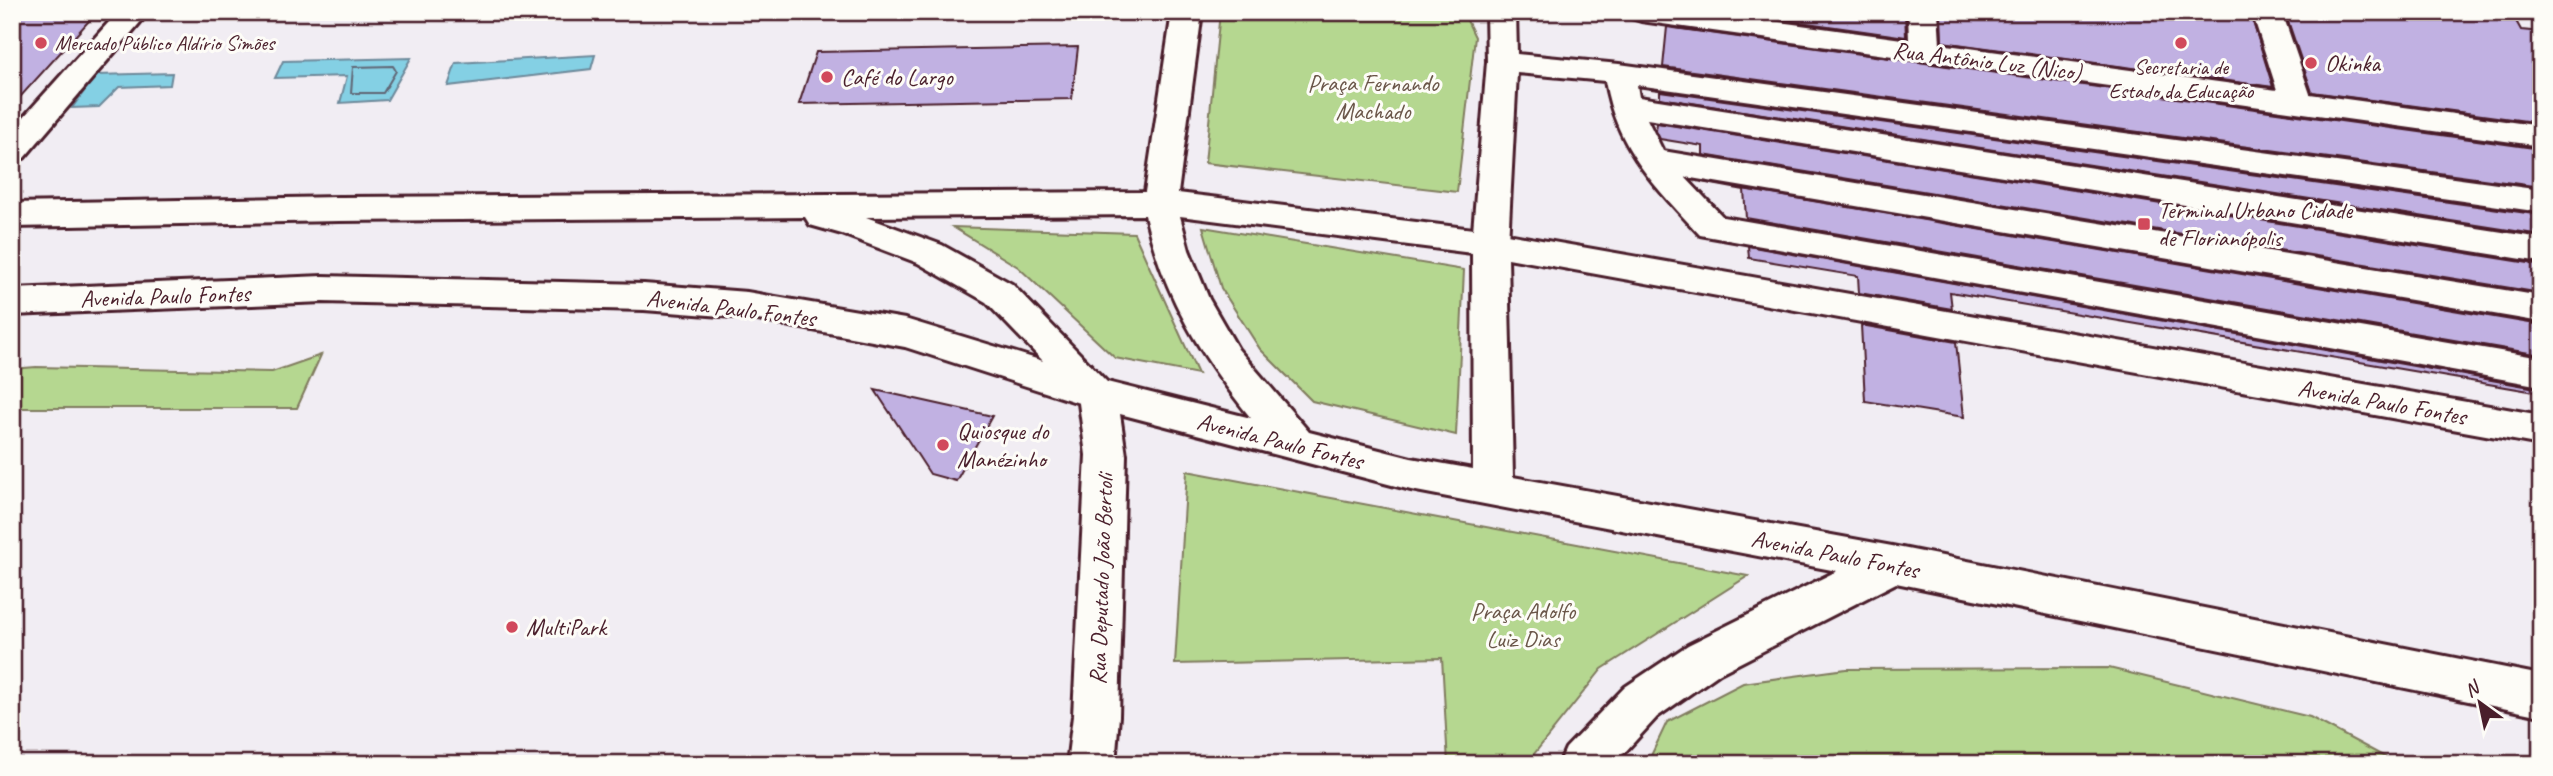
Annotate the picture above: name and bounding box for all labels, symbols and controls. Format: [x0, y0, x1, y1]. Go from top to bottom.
place label: Mercado Público Aldírio Simões [55, 30, 276, 56]
marker: Mercado Público Aldírio Simões [33, 35, 49, 51]
street label: Rua Antônio Luz (Nico) [1891, 35, 2084, 88]
marker: Secretaria de Estado da Educação [2173, 35, 2189, 51]
place label: Okinka [2325, 48, 2381, 78]
place label: Secretaria de Estado da Educação [2109, 54, 2255, 104]
marker: Okinka [2303, 55, 2319, 71]
place label: Café do Largo [841, 62, 954, 92]
park label: Praça Fernando Machado [1307, 68, 1440, 126]
marker: Café do Largo [819, 69, 835, 85]
place label: Terminal Urbano Cidade de Florianópolis [2158, 195, 2354, 253]
marker: Terminal Urbano Cidade de Florianópolis [2136, 216, 2152, 232]
street label: Avenida Paulo Fontes [80, 278, 253, 314]
street label: Avenida Paulo Fontes [645, 283, 820, 334]
street label: Avenida Paulo Fontes [2296, 372, 2471, 432]
street label: Avenida Paulo Fontes [1194, 406, 1369, 477]
place label: Quiosque do Manézinho [957, 416, 1050, 474]
marker: Quiosque do Manézinho [935, 437, 951, 453]
street label: Rua Deputado João Bertoli [1082, 470, 1120, 685]
street label: Avenida Paulo Fontes [1749, 523, 1924, 585]
park label: Praça Adolfo Luiz Dias [1471, 596, 1577, 654]
place label: MultiPark [526, 612, 608, 642]
marker: MultiPark [504, 619, 520, 635]
north arrow [2444, 668, 2514, 738]
text: N [2460, 675, 2485, 703]

